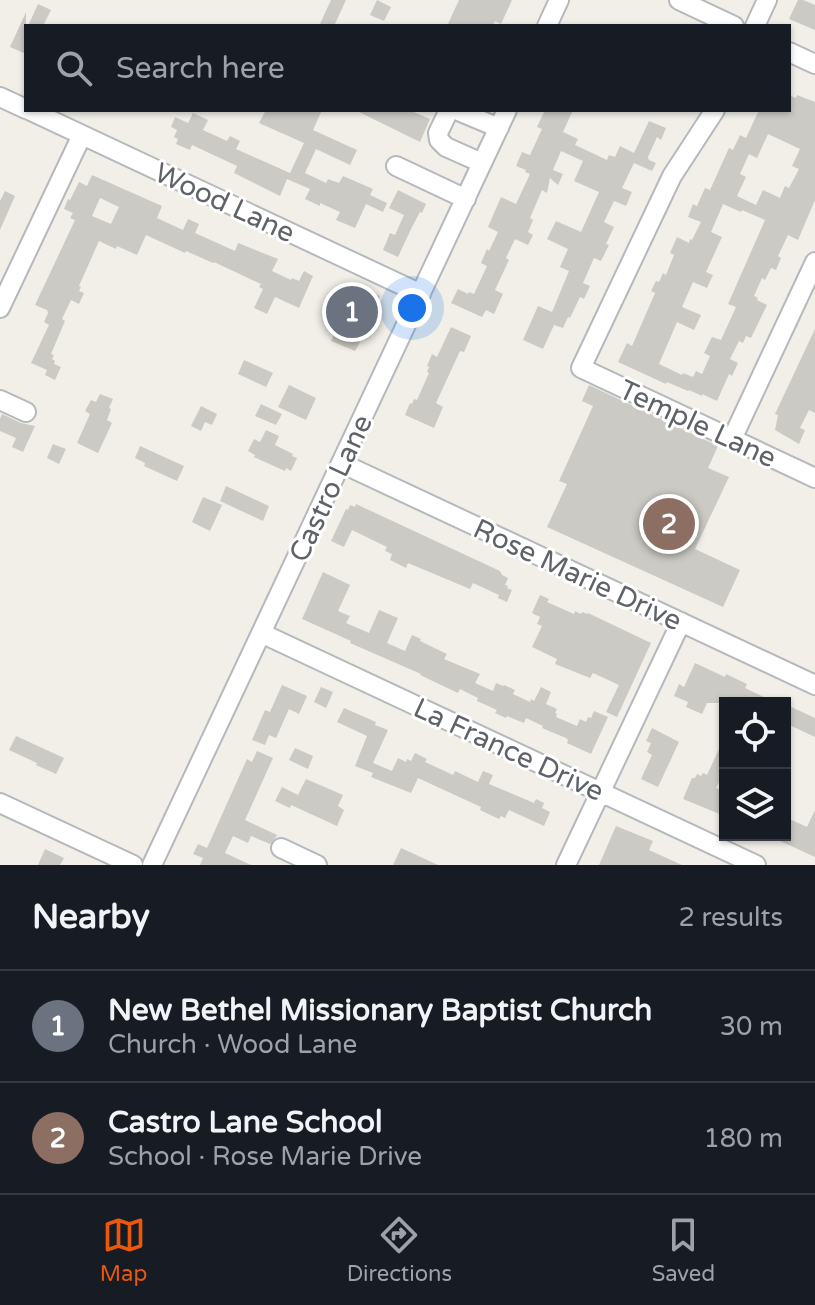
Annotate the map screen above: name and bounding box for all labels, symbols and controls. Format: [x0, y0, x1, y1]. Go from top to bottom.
search box [24, 24, 791, 112]
icon: search [52, 46, 96, 90]
text: Search here [116, 50, 285, 87]
street label: Wood Lane [149, 156, 300, 250]
pin: 1 [326, 282, 378, 342]
your location [392, 288, 432, 328]
street label: Temple Lane [614, 373, 782, 475]
street label: Castro Lane [282, 409, 380, 567]
pin: 2 [643, 494, 695, 554]
street label: Rose Marie Drive [468, 512, 687, 638]
street label: La France Drive [408, 691, 609, 809]
map controls [719, 697, 791, 841]
button: locate [719, 697, 791, 769]
button: layers [719, 769, 791, 841]
text: Nearby [32, 897, 150, 938]
text: 2 results [678, 902, 783, 933]
text: New Bethel Missionary Baptist Church [108, 992, 652, 1029]
text: 1 [50, 1011, 66, 1042]
text: 30 m [720, 1011, 783, 1042]
text: Church · Wood Lane [108, 1029, 357, 1060]
text: Castro Lane School [108, 1104, 382, 1141]
text: 2 [50, 1123, 66, 1154]
text: 180 m [703, 1123, 783, 1154]
text: School · Rose Marie Drive [108, 1141, 422, 1172]
tab: Map [100, 1213, 147, 1287]
tab: Directions [347, 1213, 452, 1287]
tab: Saved [652, 1213, 715, 1287]

